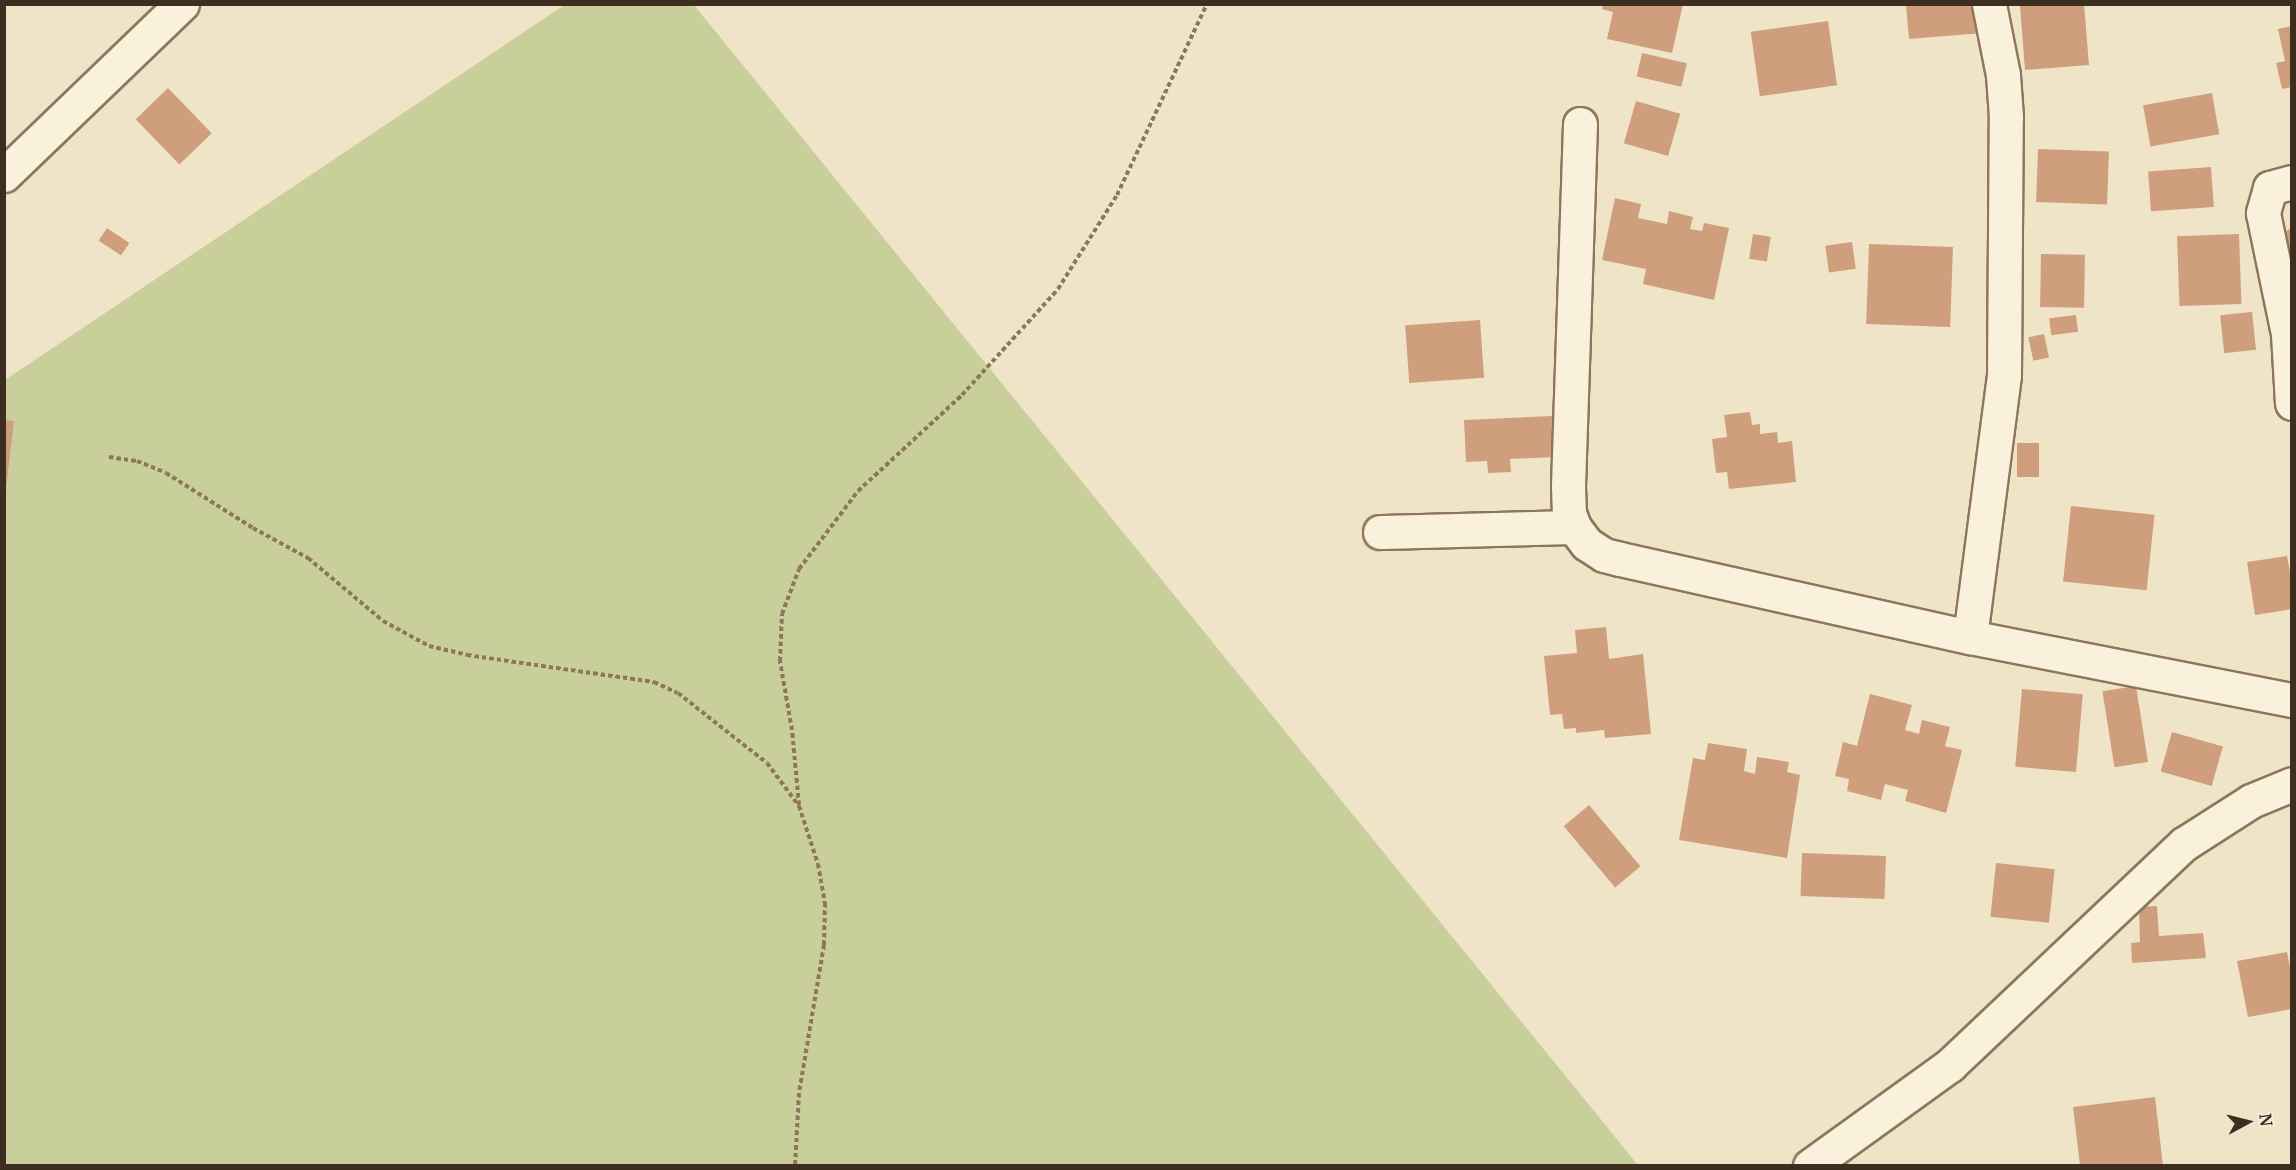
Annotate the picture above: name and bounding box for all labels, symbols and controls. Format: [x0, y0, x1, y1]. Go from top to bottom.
north arrow [2218, 1092, 2278, 1152]
text: N [2255, 1112, 2277, 1127]

